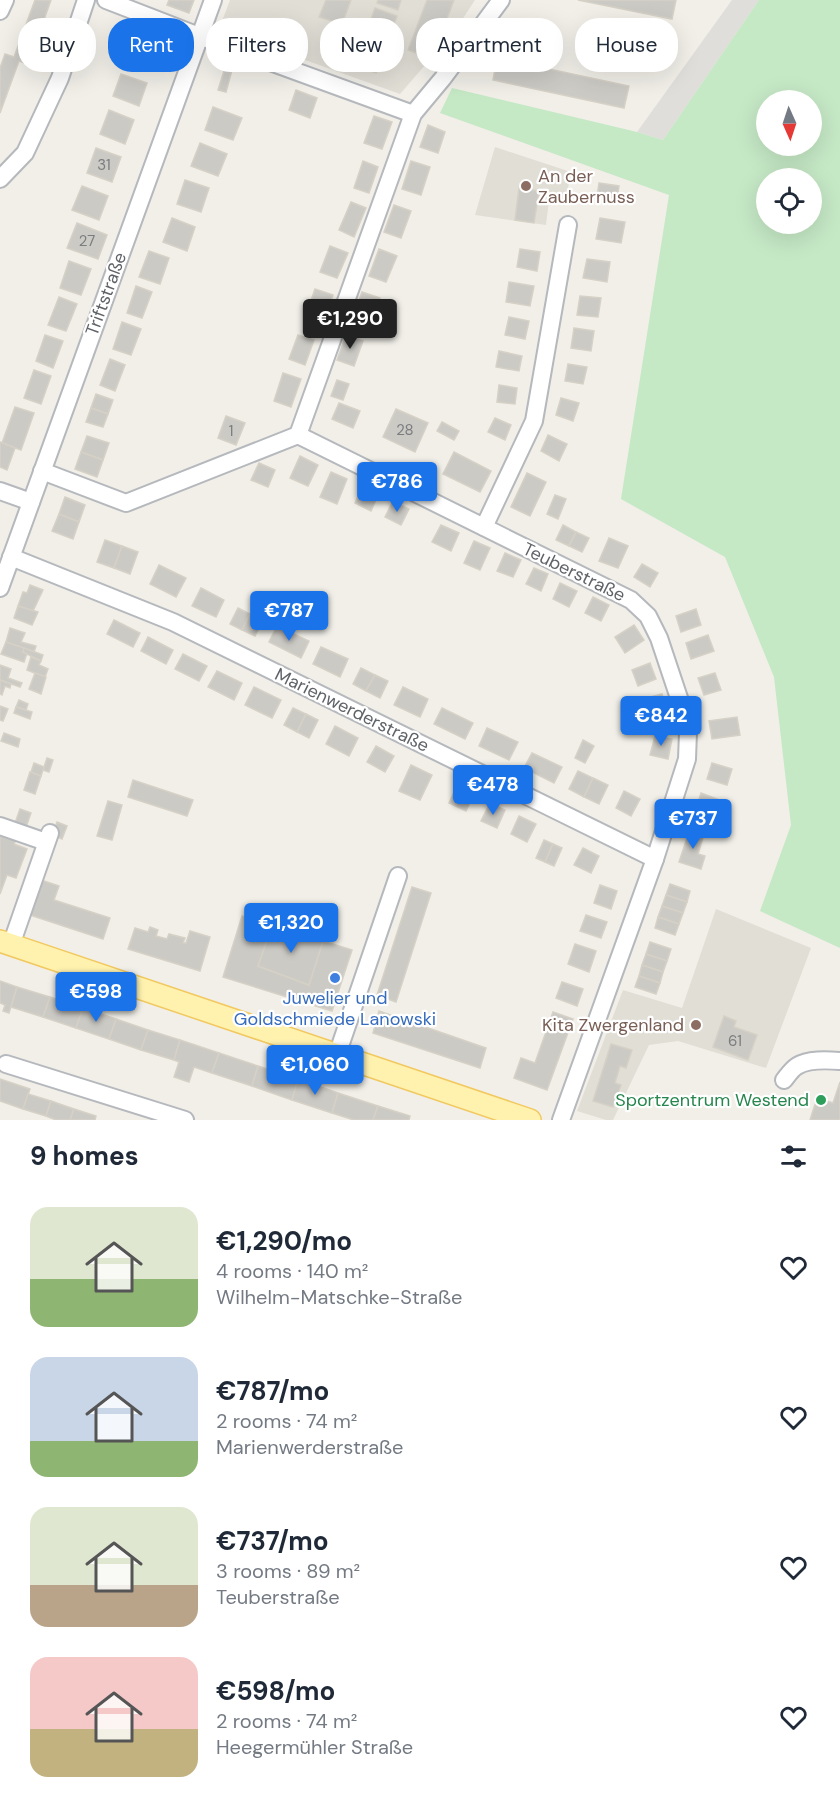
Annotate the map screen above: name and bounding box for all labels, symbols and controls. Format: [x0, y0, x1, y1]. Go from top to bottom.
chip: Buy [18, 18, 96, 72]
chip: Rent [108, 18, 194, 72]
chip: Filters [206, 18, 308, 72]
chip: New [320, 18, 404, 72]
chip: Apartment [416, 18, 563, 72]
chip: House [575, 18, 678, 72]
north arrow [756, 90, 822, 156]
map controls [756, 90, 822, 234]
house number: 31 [97, 155, 111, 175]
place label: An der Zaubernuss [538, 164, 635, 209]
button: locate [756, 168, 822, 234]
marker: An der Zaubernuss [519, 179, 533, 193]
house number: 27 [79, 231, 95, 251]
street label: Triftstraße [80, 249, 132, 339]
pin: €1,290 [301, 299, 399, 350]
text: €1,290 [317, 305, 383, 331]
house number: 28 [396, 420, 414, 440]
house number: 1 [229, 421, 233, 441]
pin: €786 [361, 462, 433, 513]
text: €786 [371, 468, 423, 494]
street label: Teuberstraße [519, 537, 629, 607]
pin: €787 [253, 591, 325, 642]
text: €787 [264, 597, 314, 623]
street label: Marienwerderstraße [271, 662, 433, 758]
pin: €842 [625, 696, 697, 747]
text: €842 [635, 702, 688, 728]
pin: €478 [457, 765, 529, 816]
text: €478 [467, 771, 519, 797]
pin: €737 [657, 799, 729, 850]
text: €737 [669, 805, 717, 831]
pin: €1,320 [242, 903, 340, 954]
text: €1,320 [258, 909, 324, 935]
marker: Juwelier und Goldschmiede Lanowski [328, 971, 342, 985]
pin: €598 [60, 972, 132, 1023]
text: €598 [70, 978, 123, 1004]
place label: Juwelier und Goldschmiede Lanowski [234, 986, 436, 1031]
place label: Kita Zwergenland [542, 1013, 684, 1037]
marker: Kita Zwergenland [689, 1018, 703, 1032]
house number: 61 [728, 1031, 742, 1051]
pin: €1,060 [266, 1045, 364, 1096]
text: €1,060 [281, 1051, 349, 1077]
place label: Sportzentrum Westend [615, 1088, 809, 1112]
marker: Sportzentrum Westend [814, 1093, 828, 1107]
text: 9 homes [30, 1139, 139, 1173]
icon: filters [777, 1140, 810, 1173]
text: €1,290/mo [216, 1224, 352, 1258]
icon: home [78, 1231, 150, 1303]
icon: heart [777, 1251, 810, 1284]
text: 4 rooms · 140 m² [216, 1258, 368, 1284]
text: Wilhelm-Matschke-Straße [216, 1284, 462, 1310]
text: €787/mo [216, 1374, 329, 1408]
icon: home [78, 1381, 150, 1453]
icon: heart [777, 1401, 810, 1434]
text: 2 rooms · 74 m² [216, 1408, 357, 1434]
text: Marienwerderstraße [216, 1434, 403, 1460]
text: €737/mo [216, 1524, 329, 1558]
icon: home [78, 1531, 150, 1603]
icon: heart [777, 1551, 810, 1584]
text: 3 rooms · 89 m² [216, 1558, 360, 1584]
text: Teuberstraße [216, 1584, 340, 1610]
text: €598/mo [216, 1674, 335, 1708]
icon: home [78, 1681, 150, 1753]
icon: heart [777, 1701, 810, 1734]
text: 2 rooms · 74 m² [216, 1708, 357, 1734]
text: Heegermühler Straße [216, 1734, 413, 1760]

